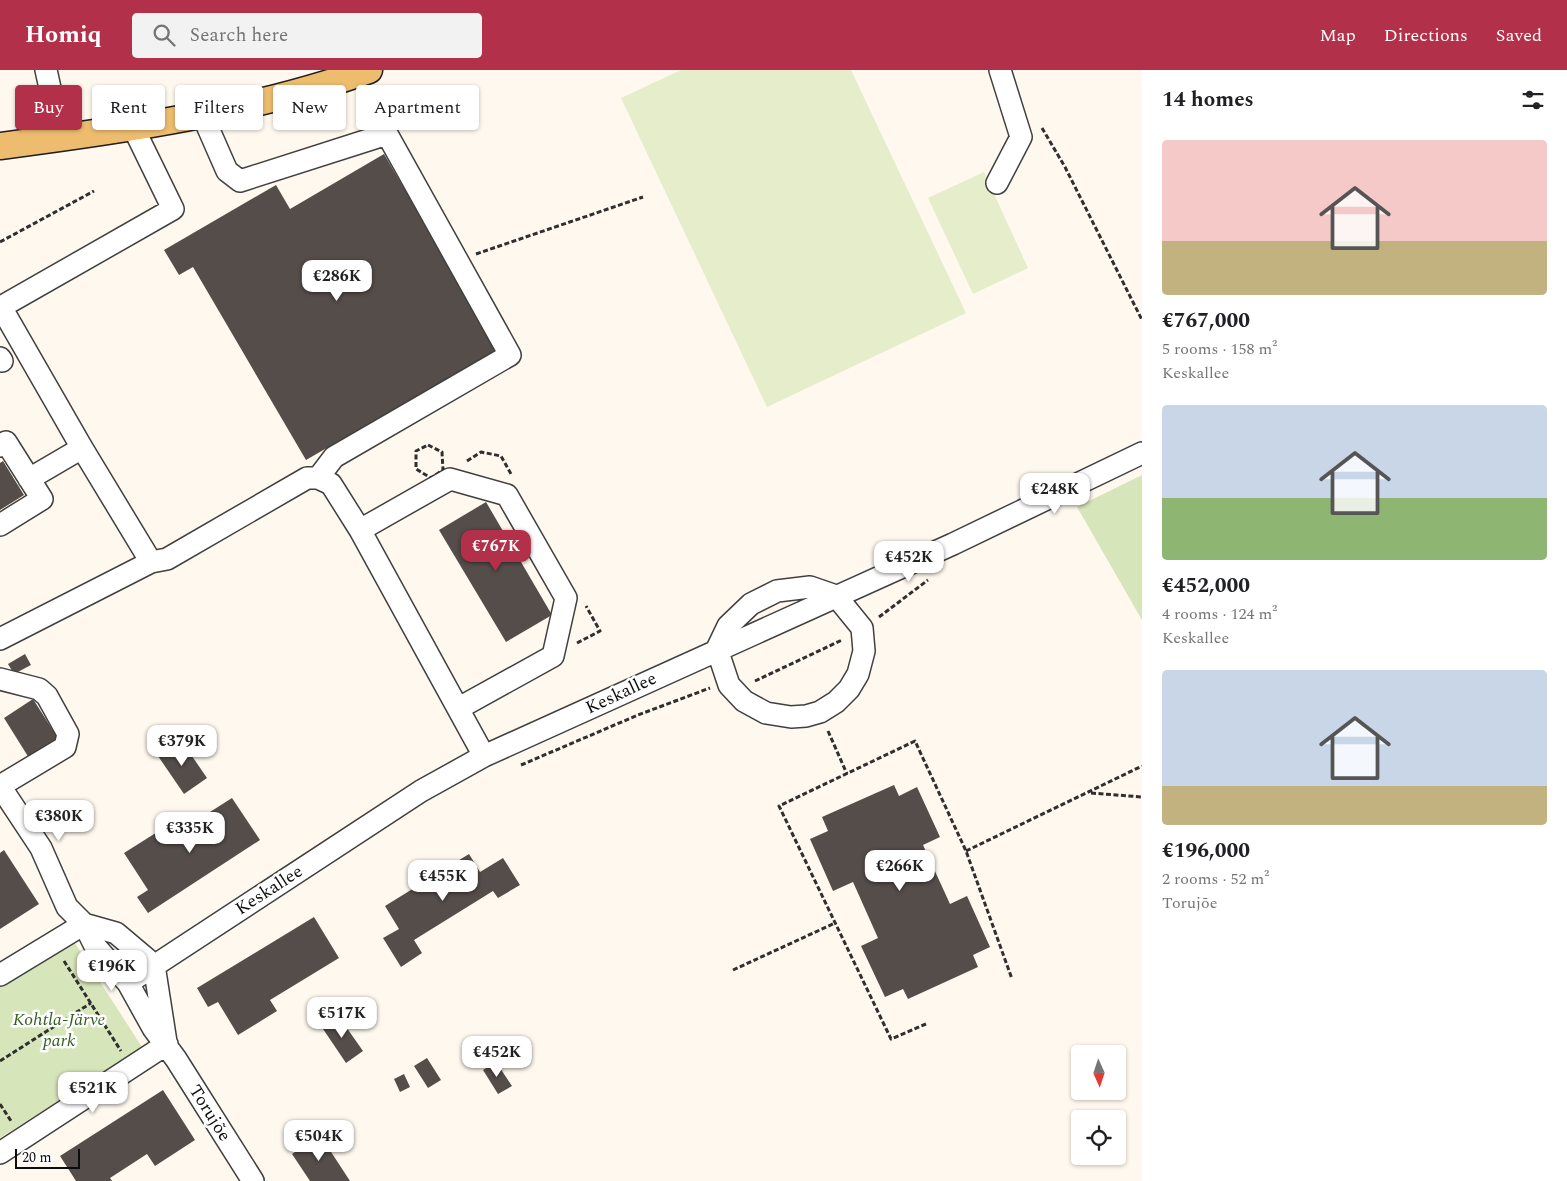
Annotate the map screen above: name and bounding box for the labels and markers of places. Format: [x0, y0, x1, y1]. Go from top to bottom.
pin: €286K [302, 260, 372, 302]
pin: €248K [1020, 472, 1090, 515]
pin: €767K [461, 530, 531, 572]
pin: €452K [874, 540, 944, 583]
pin: €379K [147, 724, 217, 767]
pin: €380K [24, 800, 94, 842]
pin: €335K [155, 812, 225, 854]
pin: €266K [865, 850, 935, 892]
pin: €455K [408, 860, 478, 902]
pin: €196K [77, 950, 147, 992]
pin: €517K [307, 996, 377, 1039]
pin: €452K [462, 1036, 532, 1078]
pin: €521K [58, 1072, 128, 1114]
pin: €504K [284, 1120, 354, 1162]

